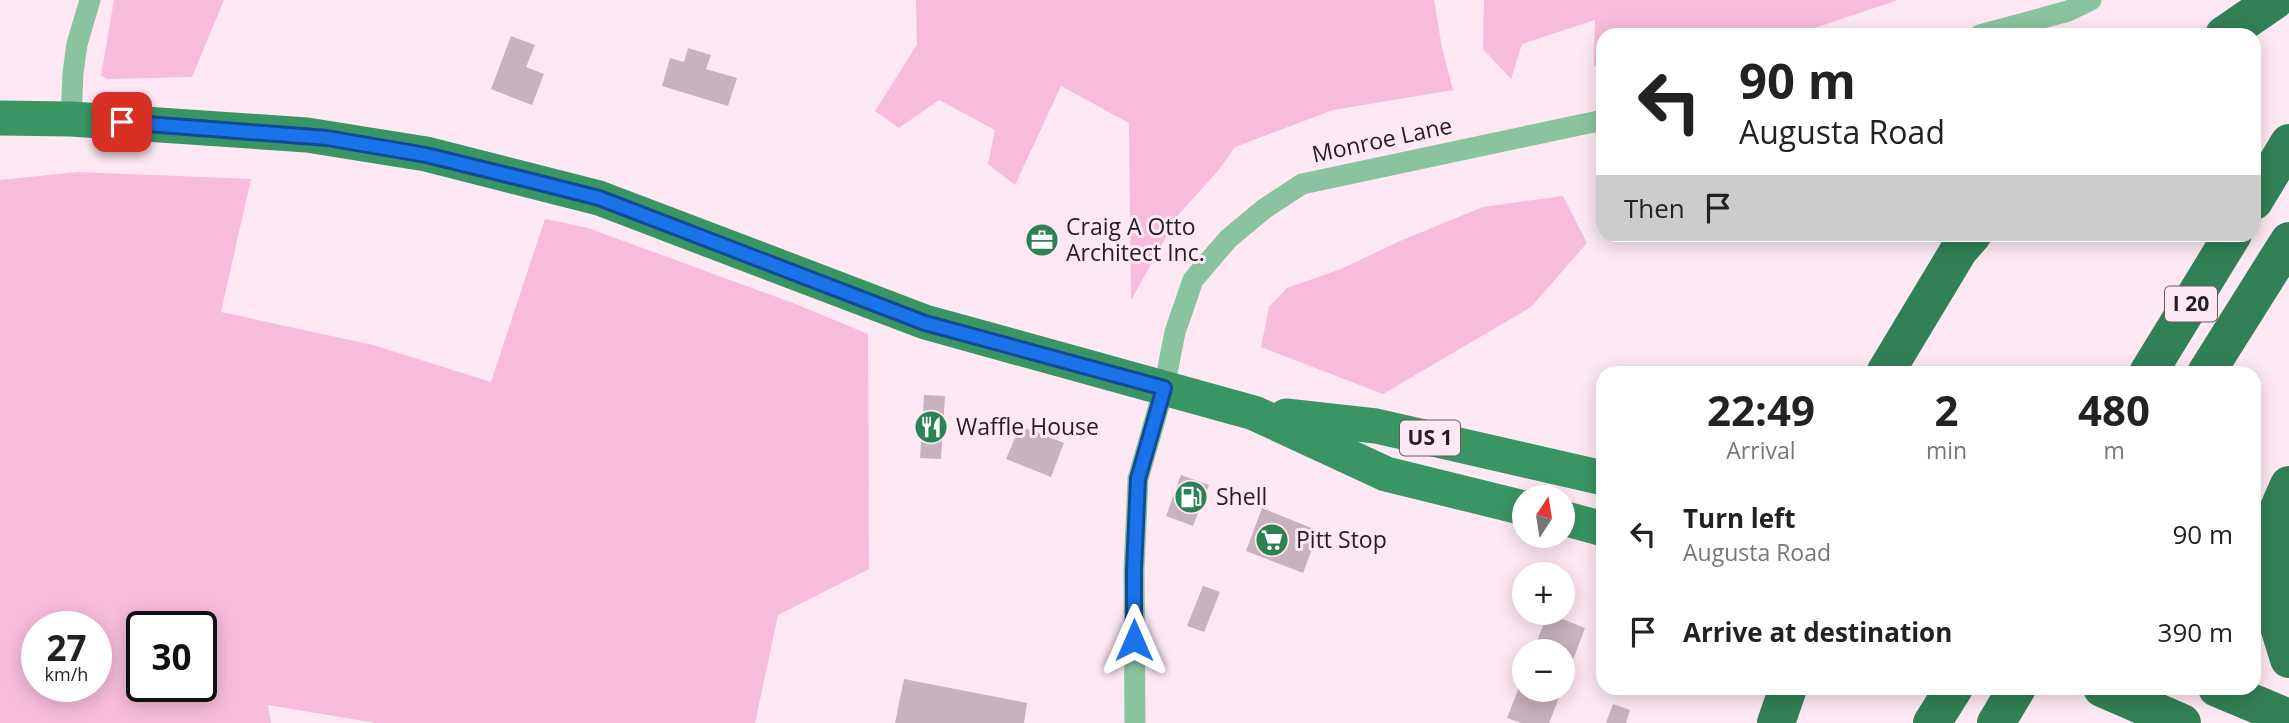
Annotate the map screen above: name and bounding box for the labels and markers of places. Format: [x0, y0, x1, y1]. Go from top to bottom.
pin [92, 92, 152, 152]
place label: Craig A Otto Architect Inc. [1066, 210, 1205, 268]
office icon: Craig A Otto Architect Inc. [1023, 221, 1061, 259]
restaurant icon: Waffle House [912, 408, 950, 446]
place label: Waffle House [956, 410, 1099, 442]
fuel station icon: Shell [1172, 478, 1210, 516]
place label: Shell [1216, 480, 1267, 512]
supermarket icon: Pitt Stop [1253, 521, 1291, 559]
place label: Pitt Stop [1296, 523, 1387, 555]

